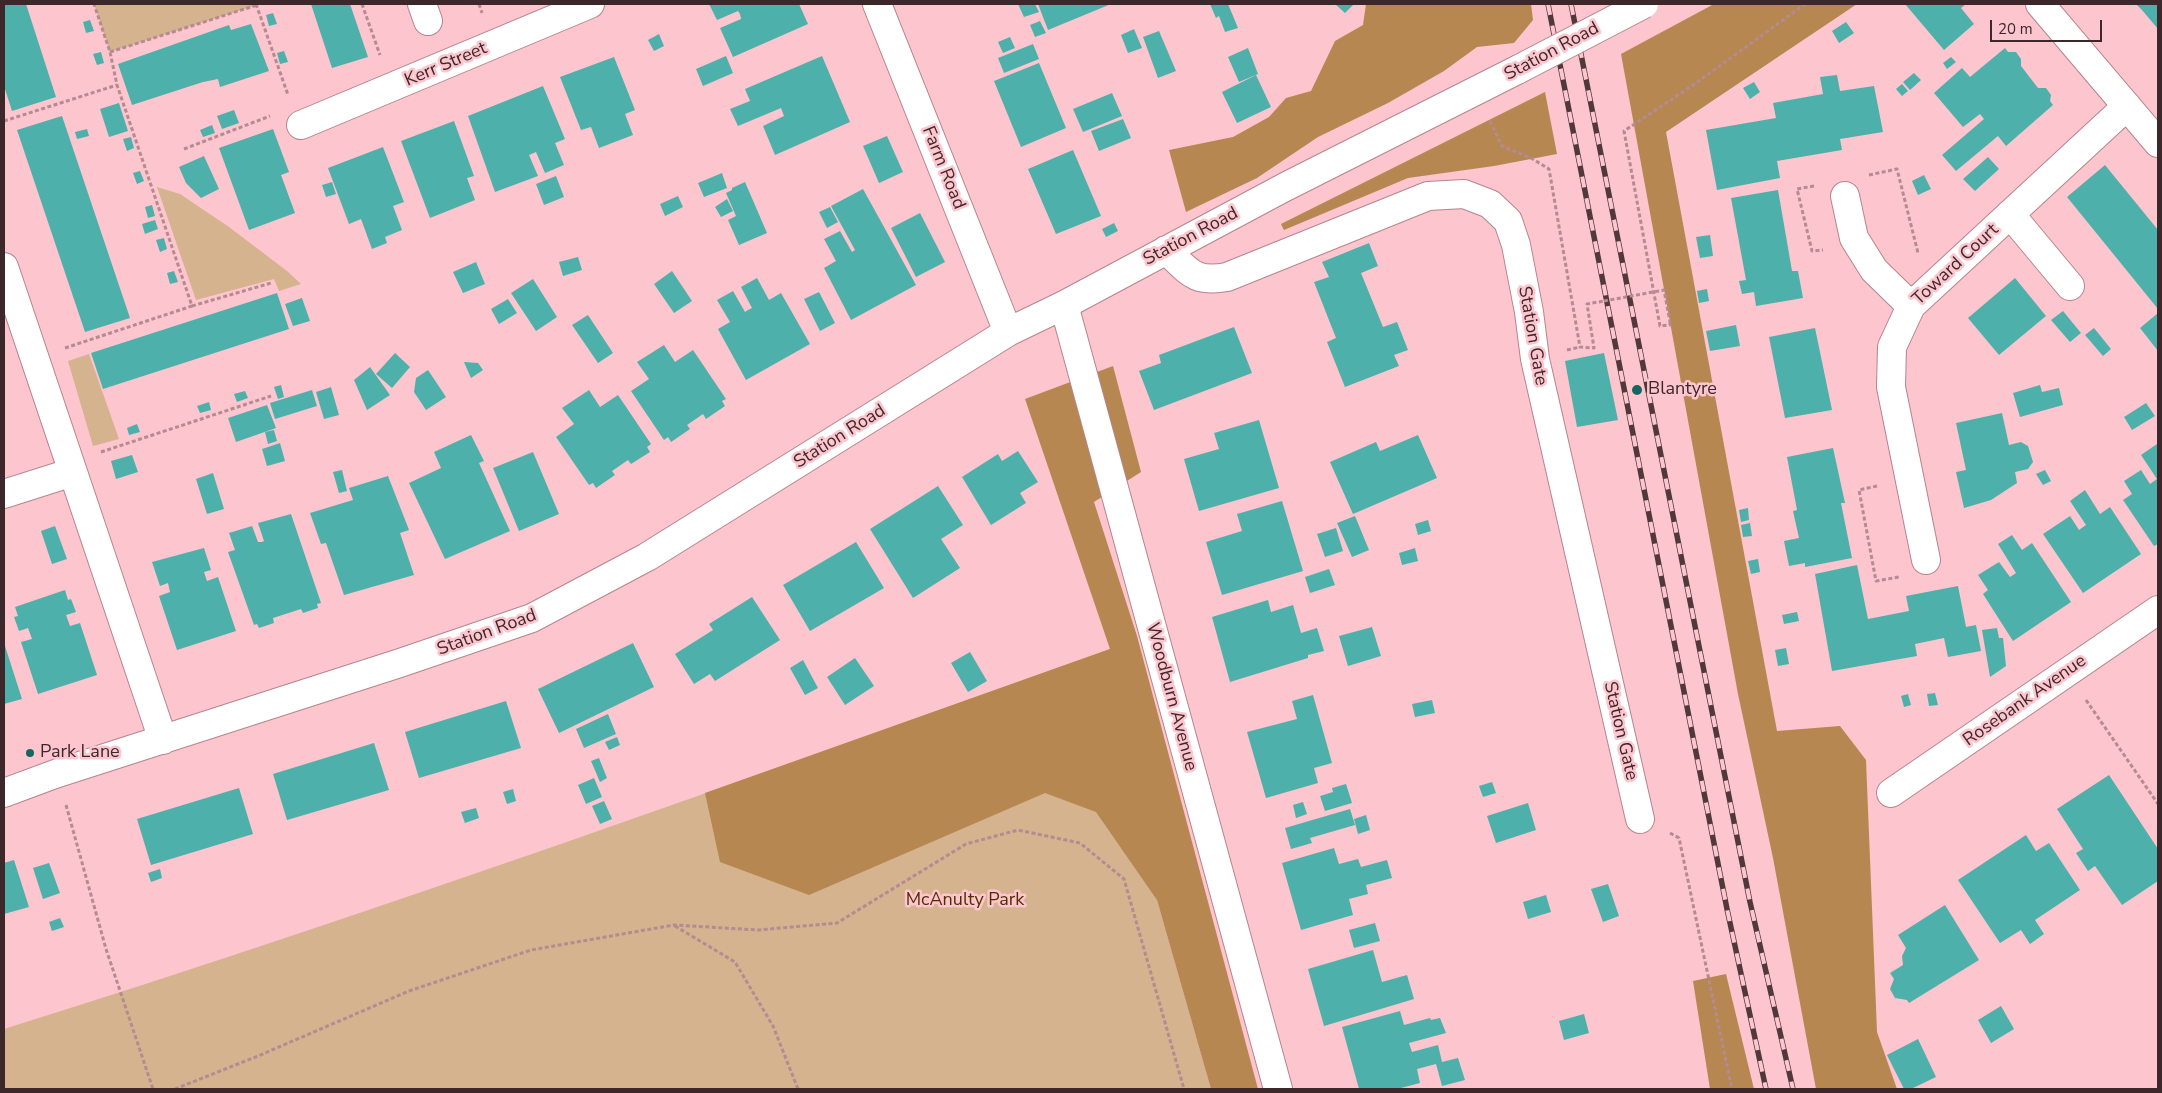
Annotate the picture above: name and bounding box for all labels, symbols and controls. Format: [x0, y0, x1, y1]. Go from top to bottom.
scale bar [1992, 10, 2104, 42]
street label: Station Road [1501, 18, 1603, 86]
text: 20 m [1998, 19, 2033, 39]
street label: Kerr Street [402, 38, 490, 92]
street label: Farm Road [917, 123, 969, 213]
street label: Station Road [1140, 203, 1242, 271]
street label: Toward Court [1908, 220, 2004, 310]
street label: Station Gate [1513, 285, 1551, 387]
place label: Blantyre [1648, 379, 1717, 401]
marker: Blantyre [1630, 383, 1644, 397]
street label: Station Road [790, 400, 890, 474]
street label: Station Road [434, 605, 540, 661]
street label: Woodburn Avenue [1141, 621, 1201, 773]
street label: Rosebank Avenue [1959, 651, 2091, 751]
street label: Station Gate [1598, 680, 1642, 782]
place label: Park Lane [40, 742, 120, 764]
marker: Park Lane [24, 747, 36, 759]
park label: McAnulty Park [906, 890, 1024, 912]

